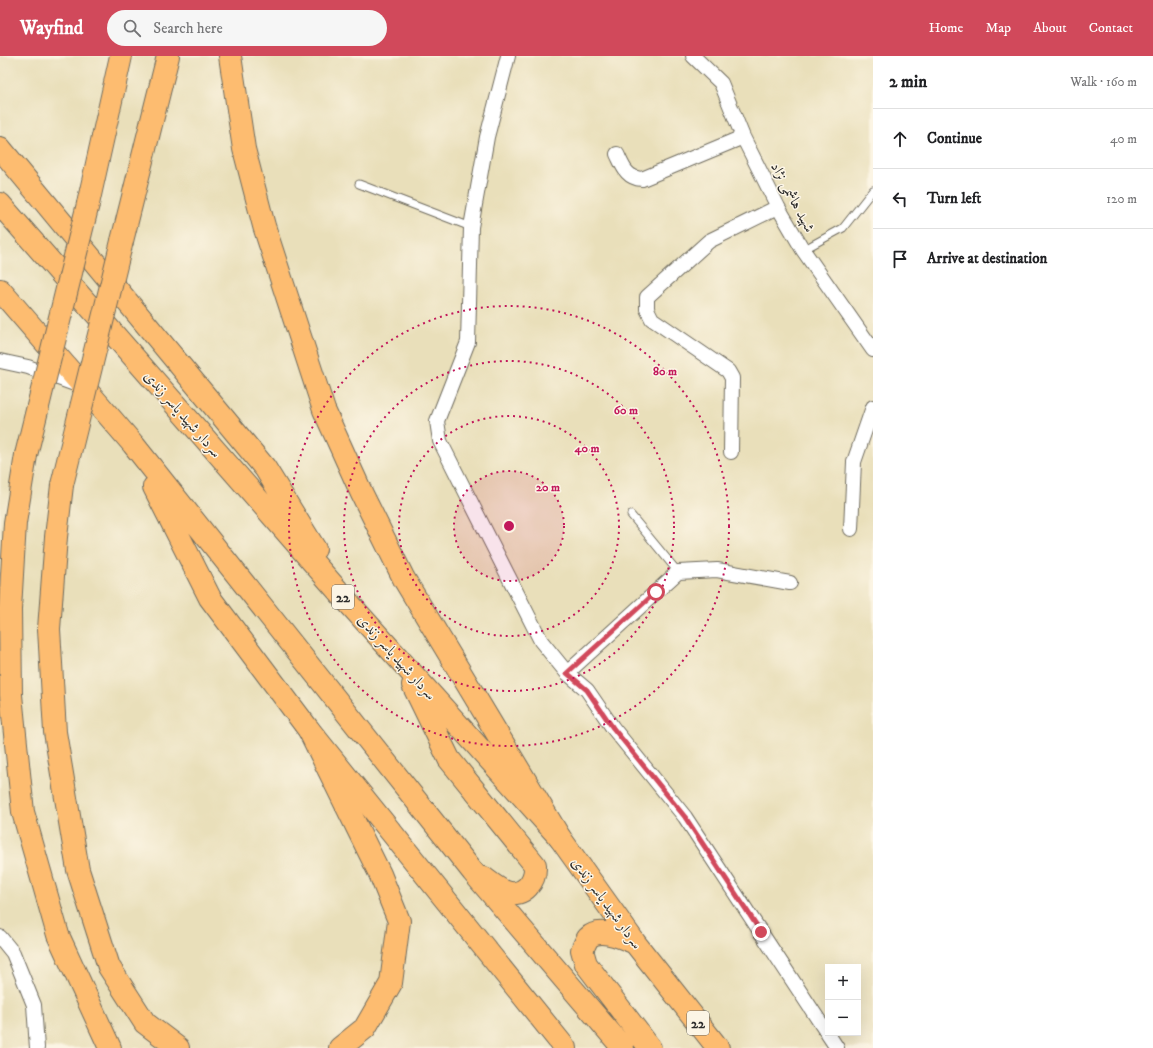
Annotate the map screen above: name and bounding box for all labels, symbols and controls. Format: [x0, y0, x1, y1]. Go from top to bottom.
search box [107, 10, 387, 46]
text: Wayfind [20, 17, 83, 40]
icon: search [121, 17, 143, 39]
text: Search here [153, 19, 223, 38]
text: Home [929, 19, 963, 37]
text: Map [985, 19, 1011, 37]
text: About [1033, 19, 1067, 37]
text: Contact [1089, 19, 1133, 37]
text: 2 min [889, 71, 927, 93]
text: Walk · 160 m [1070, 74, 1137, 90]
icon: ahead [889, 128, 911, 150]
text: Continue [927, 129, 982, 148]
text: 40 m [1110, 131, 1137, 147]
street label: شهید هاشمی نژاد [765, 159, 819, 236]
icon: left [889, 188, 911, 210]
text: Turn left [927, 189, 981, 208]
text: 120 m [1106, 191, 1137, 207]
icon: arrive [889, 248, 911, 270]
text: Arrive at destination [927, 249, 1047, 268]
text: 80 m [653, 364, 677, 379]
street label: سردار شهید یاسر زندی [140, 367, 225, 462]
text: 60 m [614, 403, 638, 418]
text: 40 m [574, 441, 599, 456]
text: 20 m [536, 480, 560, 495]
centre of rings [502, 519, 516, 533]
route start [647, 583, 665, 601]
road number: 22 [332, 585, 354, 609]
street label: سردار شهید یاسر زندی [353, 611, 440, 704]
street label: سردار شهید یاسر زندی [567, 854, 646, 953]
route end [752, 923, 770, 941]
map controls [825, 964, 861, 1036]
button: + [825, 964, 861, 1000]
button: − [825, 1000, 861, 1036]
road number: 22 [687, 1011, 709, 1035]

